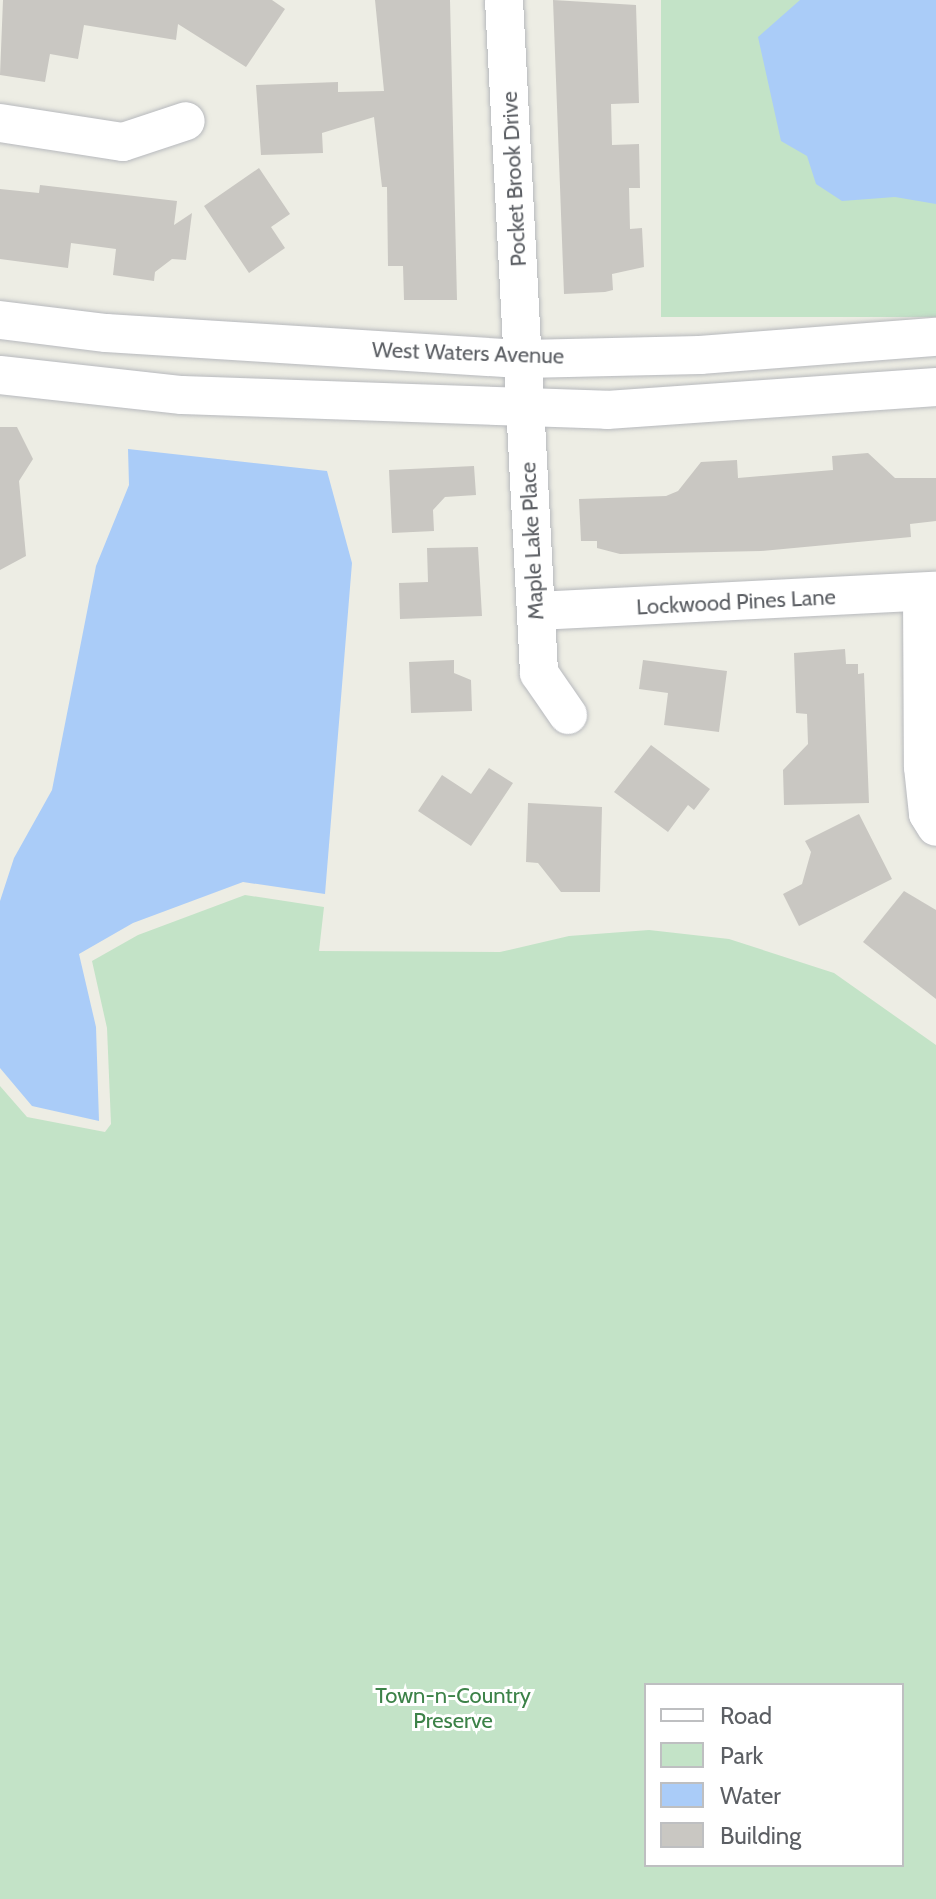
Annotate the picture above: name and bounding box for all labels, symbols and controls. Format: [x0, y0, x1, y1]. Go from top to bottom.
street label: Pocket Brook Drive [496, 91, 532, 267]
street label: West Waters Avenue [371, 336, 565, 370]
street label: Maple Lake Place [515, 461, 549, 621]
street label: Lockwood Pines Lane [636, 584, 836, 620]
park label: Town-n-Country Preserve [375, 1682, 531, 1734]
legend [644, 1683, 904, 1867]
text: Road [720, 1701, 772, 1730]
text: Park [720, 1741, 763, 1770]
text: Water [720, 1781, 781, 1810]
text: Building [720, 1821, 801, 1850]

